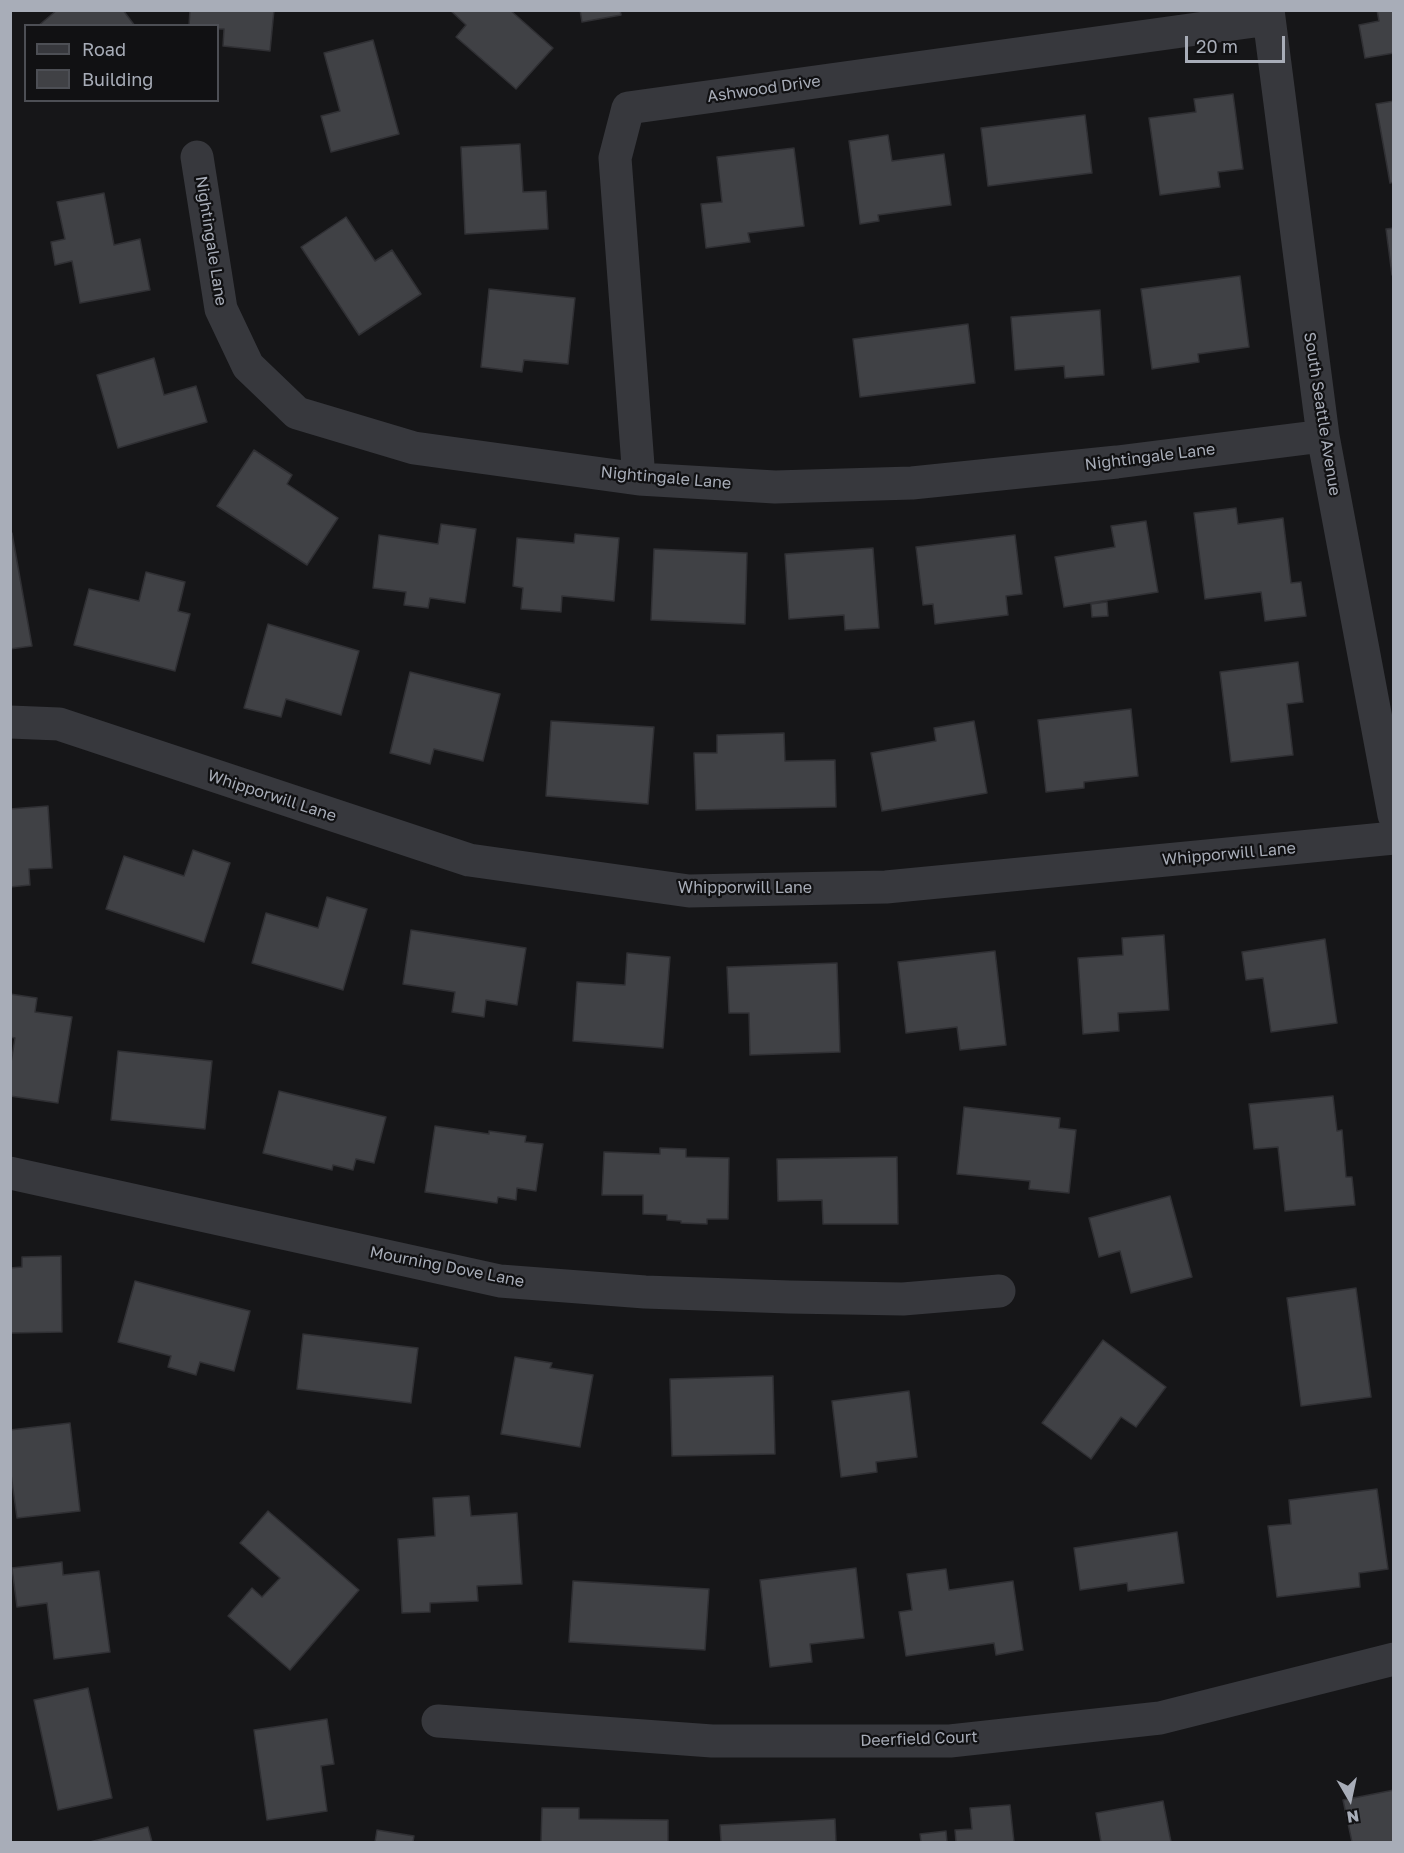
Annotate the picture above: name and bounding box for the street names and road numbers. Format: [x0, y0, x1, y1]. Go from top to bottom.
street label: Ashwood Drive [706, 72, 822, 106]
street label: Nightingale Lane [191, 175, 231, 307]
street label: South Seattle Avenue [1300, 331, 1344, 497]
street label: Nightingale Lane [1084, 439, 1216, 475]
street label: Nightingale Lane [600, 463, 732, 493]
street label: Whipporwill Lane [205, 766, 339, 826]
street label: Whipporwill Lane [1161, 839, 1297, 869]
street label: Whipporwill Lane [678, 878, 812, 898]
street label: Mourning Dove Lane [368, 1243, 526, 1291]
street label: Deerfield Court [860, 1727, 978, 1751]

